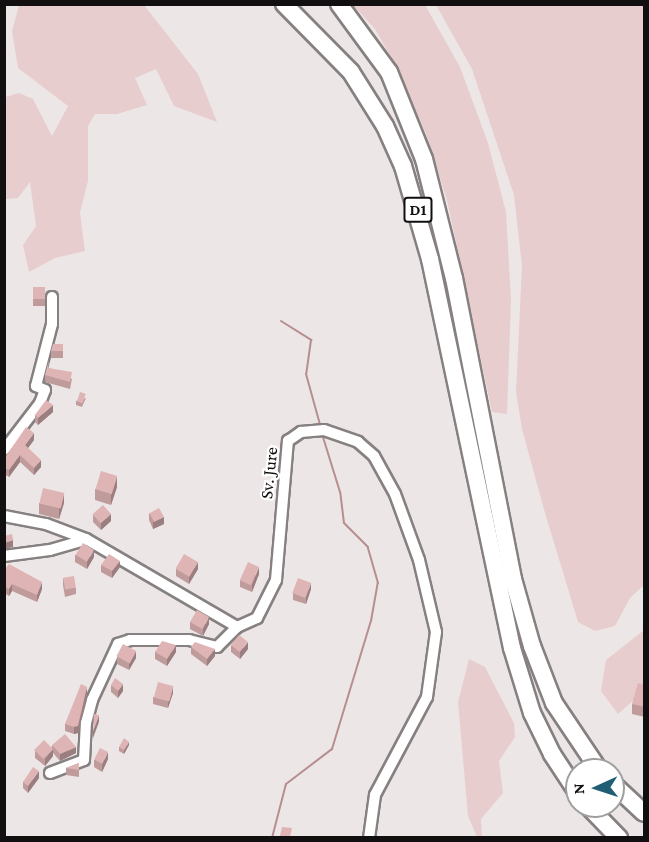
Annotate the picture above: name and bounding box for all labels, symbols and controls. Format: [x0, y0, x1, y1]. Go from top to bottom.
road number: D1 [403, 197, 433, 223]
street label: Sv. Jure [256, 446, 282, 500]
north arrow [565, 758, 625, 818]
text: N [570, 783, 587, 795]

